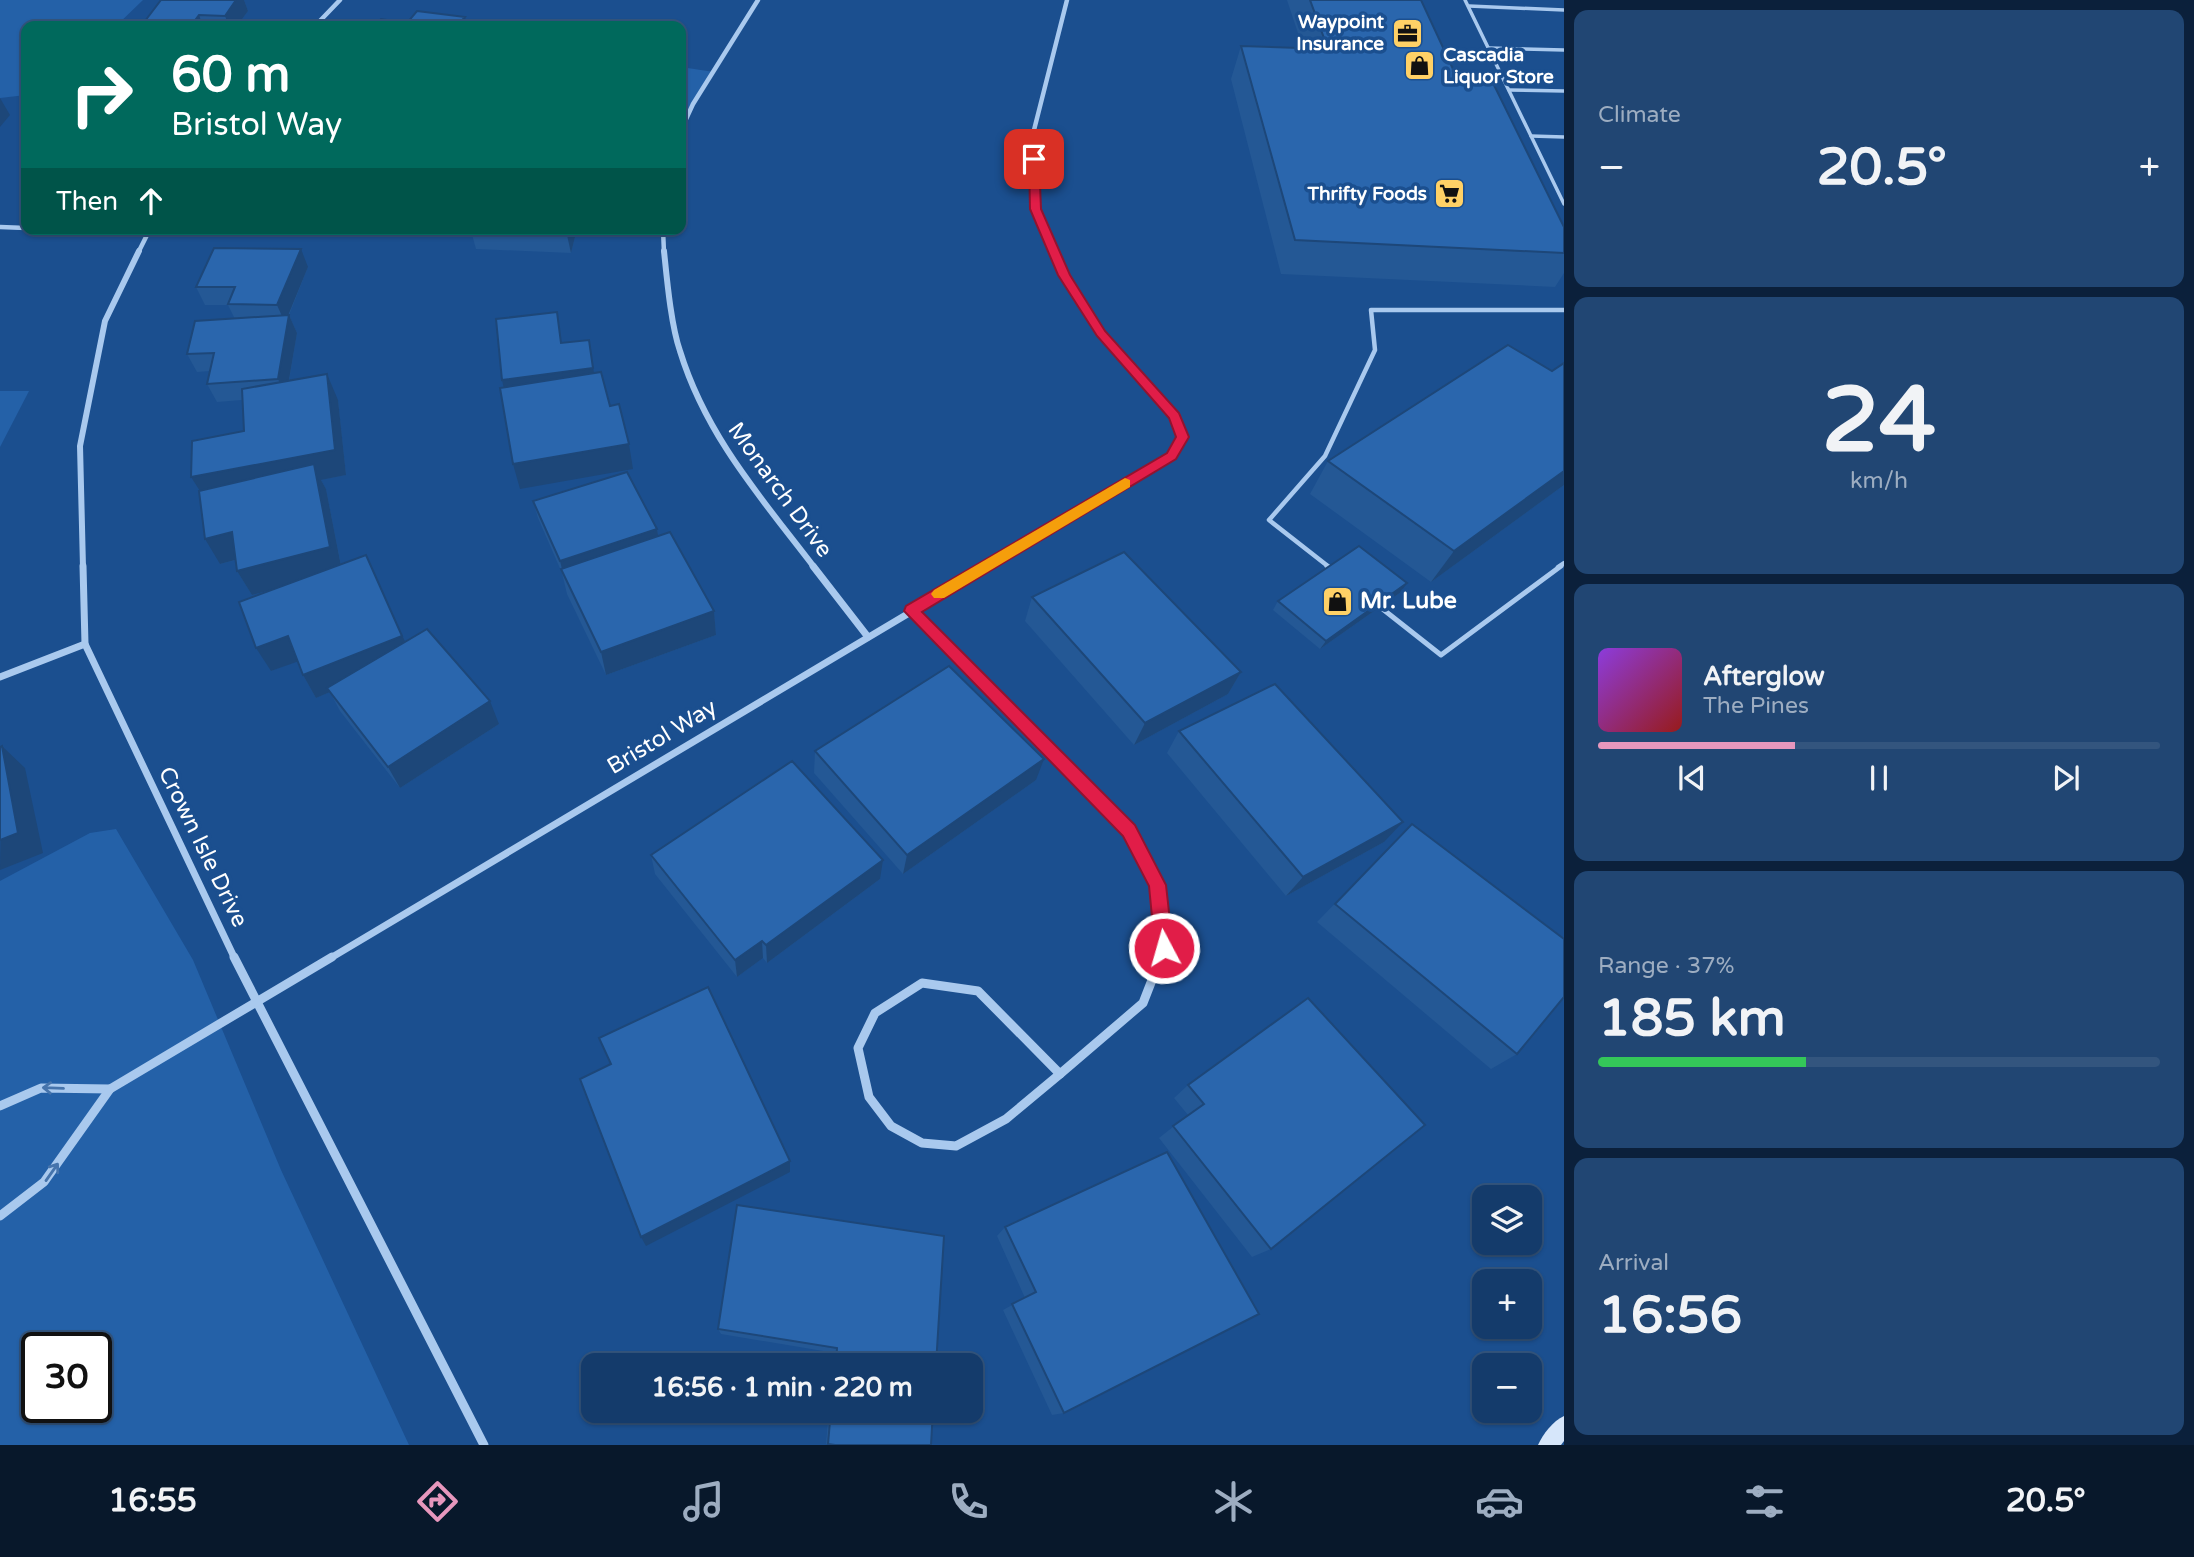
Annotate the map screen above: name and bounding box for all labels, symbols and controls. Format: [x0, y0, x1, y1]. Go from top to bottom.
place label: Waypoint Insurance [1296, 11, 1385, 55]
office icon: Waypoint Insurance [1390, 16, 1424, 50]
place label: Cascadia Liquor Store [1443, 44, 1554, 89]
text: 60 m [171, 46, 290, 105]
icon: right [56, 49, 147, 140]
shop icon: Cascadia Liquor Store [1403, 49, 1437, 83]
text: Climate [1598, 101, 1681, 129]
text: Bristol Way [171, 106, 342, 144]
pin [1004, 129, 1064, 189]
text: 20.5° [1817, 136, 1947, 199]
icon: arrive [1015, 140, 1053, 178]
text: − [1598, 145, 1625, 191]
text: + [2139, 145, 2160, 191]
supermarket icon: Thrifty Foods [1433, 177, 1467, 211]
icon: ahead [132, 182, 170, 220]
place label: Thrifty Foods [1307, 183, 1427, 206]
text: Then [56, 186, 118, 217]
text: 24 [1822, 366, 1936, 476]
street label: Monarch Drive [722, 417, 838, 563]
text: km/h [1850, 467, 1908, 495]
shop icon: Mr. Lube [1320, 584, 1354, 618]
place label: Mr. Lube [1360, 587, 1457, 615]
text: Afterglow [1703, 661, 1825, 692]
text: The Pines [1703, 692, 1809, 720]
street label: Bristol Way [602, 693, 722, 781]
icon: previous [1673, 759, 1711, 797]
icon: pause [1860, 759, 1898, 797]
icon: next [2047, 759, 2085, 797]
street label: Crown Isle Drive [152, 762, 254, 932]
position arrow [1127, 911, 1201, 985]
text: Range · 37% [1598, 952, 1734, 980]
text: 185 km [1598, 987, 1786, 1050]
one-way arrow [42, 1081, 65, 1095]
one-way arrow [45, 1163, 59, 1182]
map controls [1472, 1185, 1542, 1423]
button: layers [1472, 1185, 1542, 1255]
text: Arrival [1598, 1249, 1669, 1277]
button: + [1472, 1269, 1542, 1339]
text: 16:56 [1598, 1284, 1742, 1347]
speed limit sign: 30 [21, 1332, 112, 1423]
button: − [1472, 1353, 1542, 1423]
text: 16:56 · 1 min · 220 m [651, 1372, 913, 1403]
icon: directions [413, 1477, 462, 1526]
icon: music [679, 1477, 728, 1526]
icon: phone [944, 1477, 993, 1526]
icon: climate [1209, 1477, 1258, 1526]
icon: car [1475, 1477, 1524, 1526]
icon: filters [1740, 1477, 1789, 1526]
text: 16:55 [108, 1482, 197, 1520]
text: 20.5° [2006, 1482, 2086, 1520]

